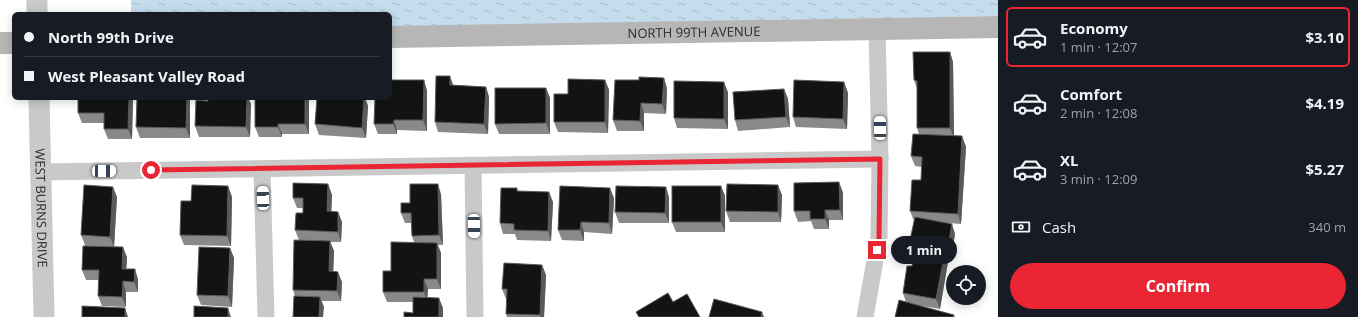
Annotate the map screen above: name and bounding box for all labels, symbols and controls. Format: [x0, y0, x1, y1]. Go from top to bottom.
text: Economy [1060, 18, 1128, 38]
icon: car [1012, 19, 1048, 55]
street label: NORTH 99TH AVENUE [627, 22, 761, 42]
text: North 99th Drive [48, 27, 174, 47]
text: $3.10 [1305, 27, 1344, 47]
text: 1 min · 12:07 [1060, 38, 1137, 56]
text: West Pleasant Valley Road [48, 66, 245, 86]
text: Comfort [1060, 84, 1122, 104]
icon: car [1012, 85, 1048, 121]
text: $4.19 [1305, 93, 1344, 113]
text: 2 min · 12:08 [1060, 104, 1137, 122]
car [874, 116, 886, 140]
street label: WEST BURNS DRIVE [31, 148, 52, 268]
text: XL [1060, 150, 1078, 170]
icon: car [1012, 151, 1048, 187]
text: $5.27 [1305, 159, 1344, 179]
route start [142, 161, 160, 179]
car [92, 165, 116, 177]
text: 3 min · 12:09 [1060, 170, 1137, 188]
car [257, 186, 269, 210]
car [468, 214, 480, 238]
icon: cash [1010, 216, 1032, 238]
text: Cash [1042, 217, 1076, 237]
text: 340 m [1308, 218, 1346, 236]
callout: 1 min [891, 236, 957, 264]
route end [868, 241, 886, 259]
text: 1 min [906, 241, 942, 259]
button: Confirm [1010, 263, 1346, 309]
map controls [946, 265, 986, 305]
button: locate [946, 265, 986, 305]

